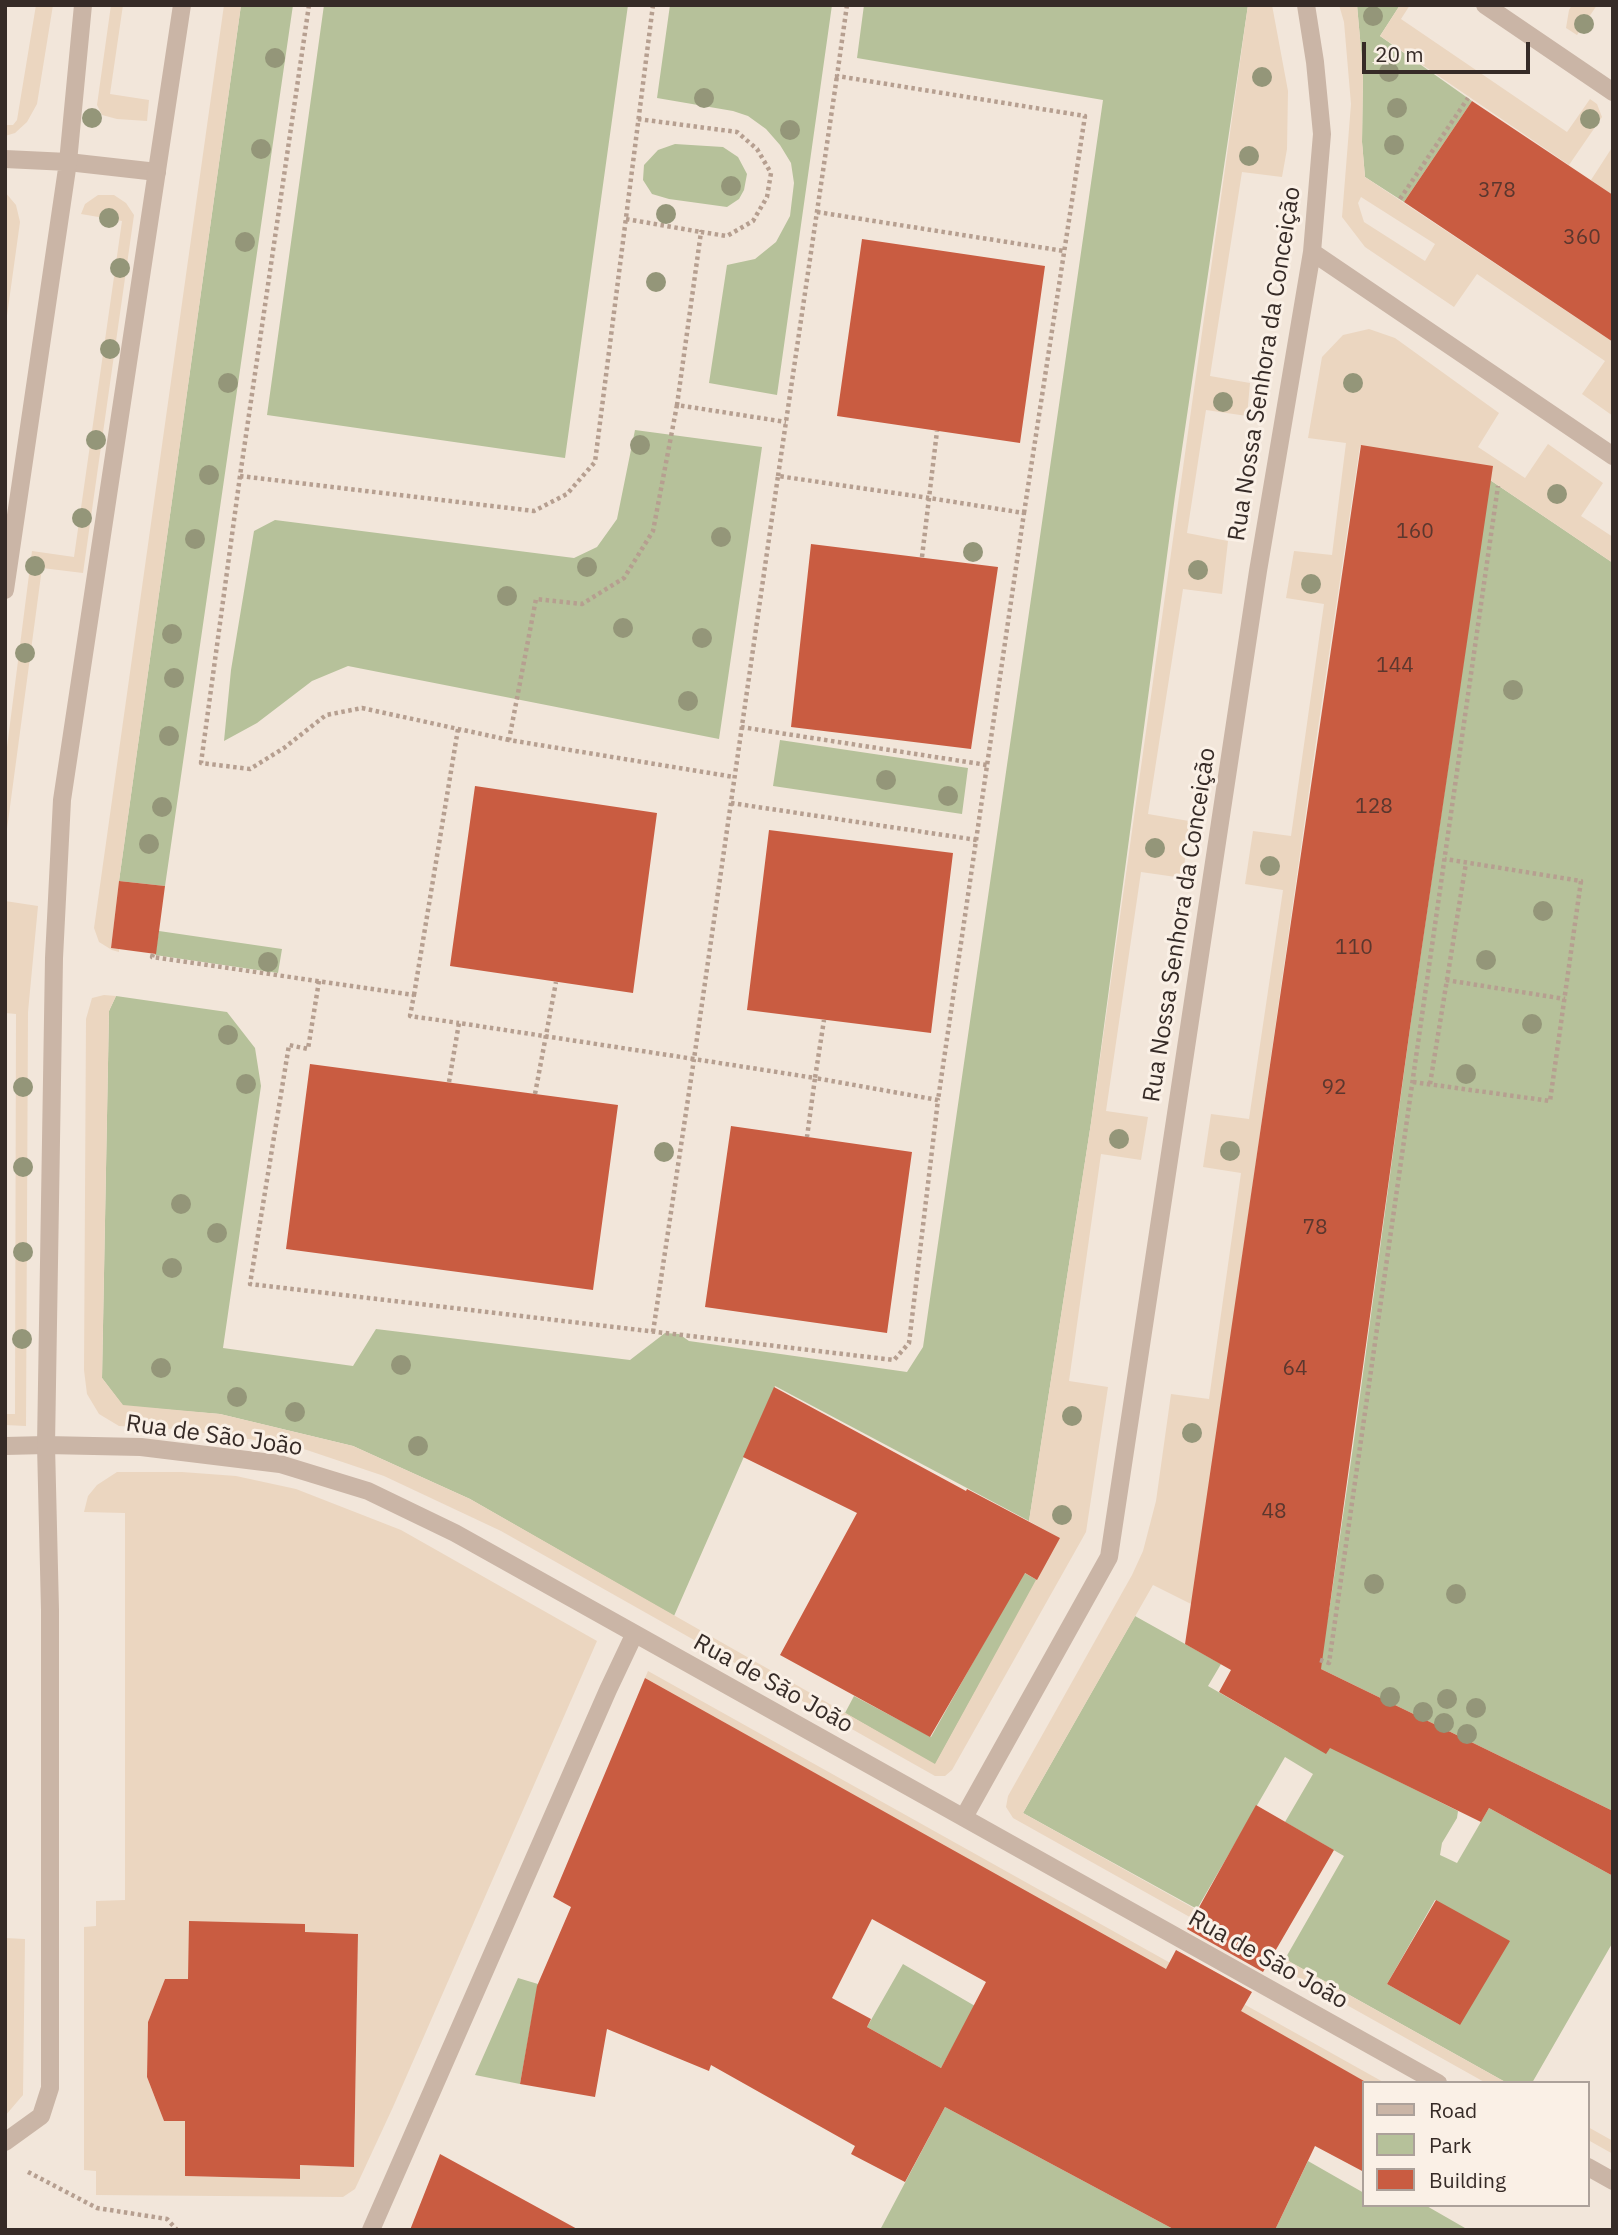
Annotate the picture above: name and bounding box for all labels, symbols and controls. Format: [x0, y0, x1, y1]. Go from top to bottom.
scale bar [1366, 28, 1534, 72]
text: 20 m [1375, 40, 1424, 68]
house number: 378 [1478, 178, 1516, 204]
street label: Rua Nossa Senhora da Conceição [1223, 185, 1307, 543]
house number: 360 [1563, 225, 1601, 251]
house number: 160 [1396, 519, 1434, 545]
house number: 144 [1376, 653, 1414, 679]
street label: Rua Nossa Senhora da Conceição [1138, 746, 1222, 1104]
house number: 128 [1355, 794, 1393, 820]
house number: 110 [1335, 935, 1373, 961]
house number: 92 [1321, 1075, 1347, 1101]
house number: 78 [1302, 1215, 1328, 1241]
house number: 64 [1282, 1356, 1308, 1382]
street label: Rua de São João [124, 1409, 304, 1463]
house number: 48 [1261, 1499, 1287, 1525]
street label: Rua de São João [688, 1628, 858, 1740]
street label: Rua de São João [1183, 1904, 1353, 2016]
legend [1362, 2081, 1590, 2207]
text: Road [1429, 2096, 1477, 2124]
text: Park [1429, 2131, 1472, 2159]
text: Building [1429, 2166, 1506, 2194]

